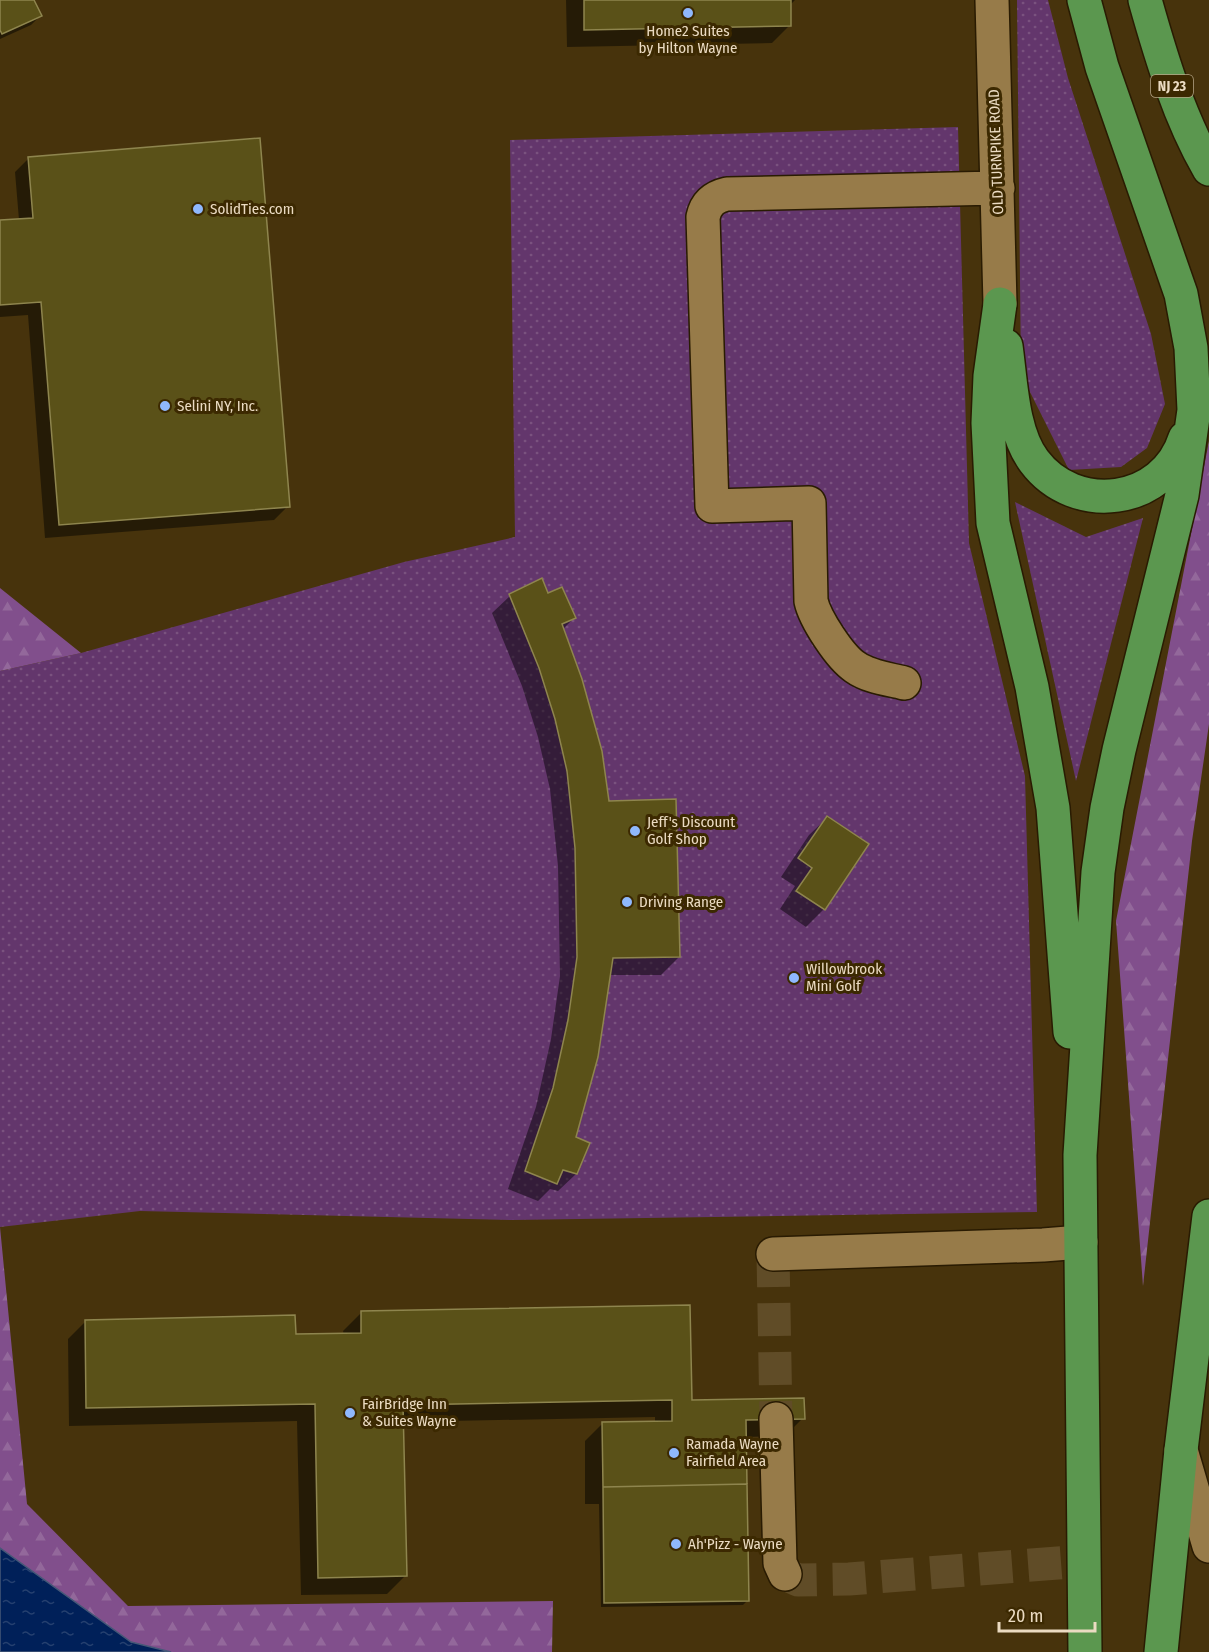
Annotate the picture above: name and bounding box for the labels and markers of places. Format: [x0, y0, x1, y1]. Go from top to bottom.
marker: Home2 Suites by Hilton Wayne [681, 6, 695, 20]
place label: Home2 Suites by Hilton Wayne [639, 22, 737, 57]
place label: SolidTies.com [210, 200, 294, 218]
marker: SolidTies.com [191, 202, 205, 216]
place label: Selini NY, Inc. [177, 397, 258, 415]
marker: Selini NY, Inc. [158, 399, 172, 413]
place label: Jeff's Discount Golf Shop [647, 813, 735, 848]
marker: Jeff's Discount Golf Shop [628, 824, 642, 838]
place label: Driving Range [639, 893, 723, 911]
marker: Driving Range [620, 895, 634, 909]
place label: Willowbrook Mini Golf [806, 960, 882, 995]
marker: Willowbrook Mini Golf [787, 971, 801, 985]
place label: FairBridge Inn & Suites Wayne [362, 1395, 457, 1430]
marker: FairBridge Inn & Suites Wayne [343, 1406, 357, 1420]
place label: Ramada Wayne Fairfield Area [686, 1435, 779, 1470]
marker: Ramada Wayne Fairfield Area [667, 1446, 681, 1460]
place label: Ah'Pizz - Wayne [688, 1535, 783, 1553]
marker: Ah'Pizz - Wayne [669, 1537, 683, 1551]

